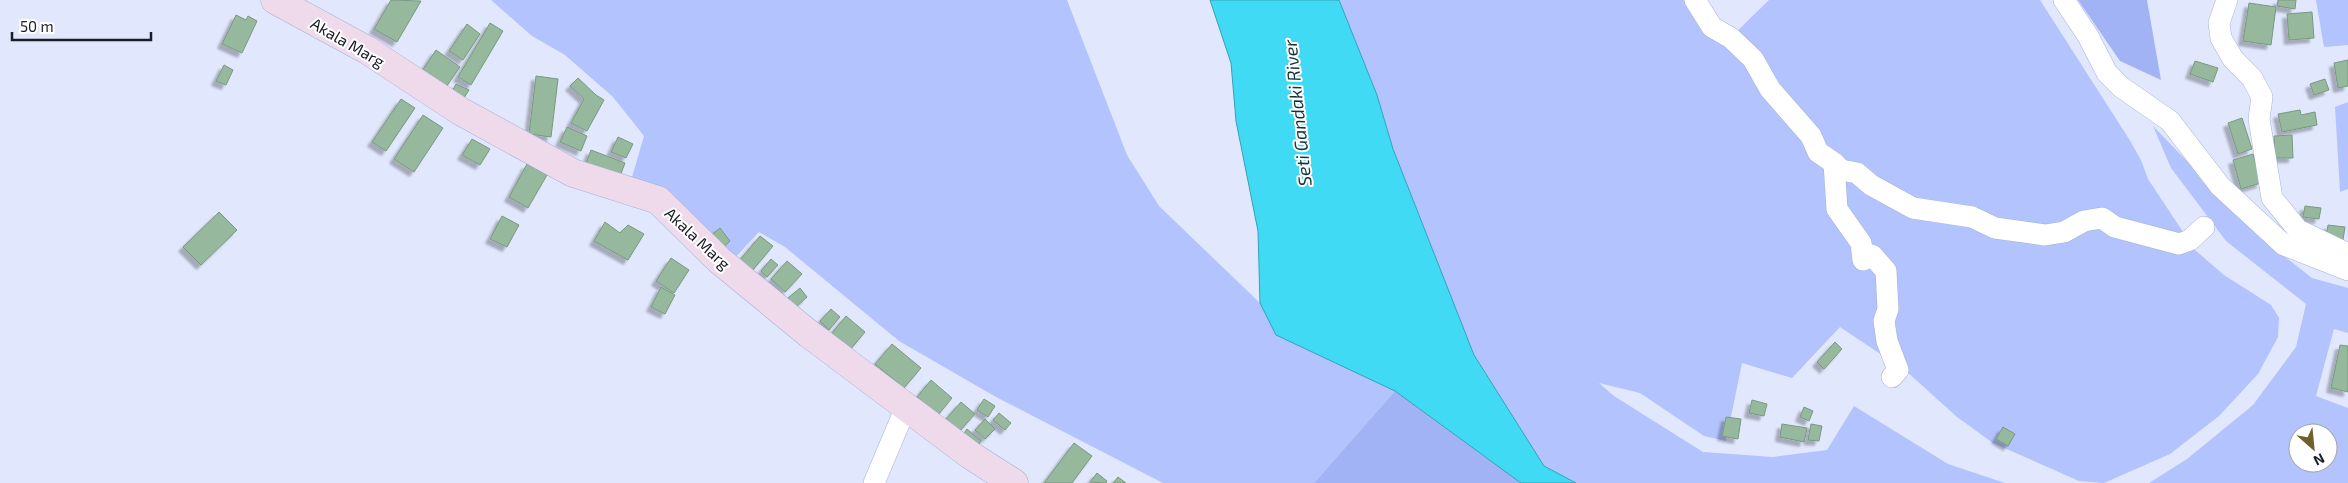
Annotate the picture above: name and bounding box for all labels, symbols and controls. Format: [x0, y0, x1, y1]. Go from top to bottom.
scale bar [12, 10, 151, 42]
street label: Akala Marg [308, 13, 388, 71]
text: 50 m [20, 17, 54, 35]
water label: Seti Gandaki River [1278, 38, 1316, 187]
street label: Akala Marg [662, 203, 735, 273]
north arrow [2288, 423, 2338, 473]
text: N [2311, 450, 2327, 470]

